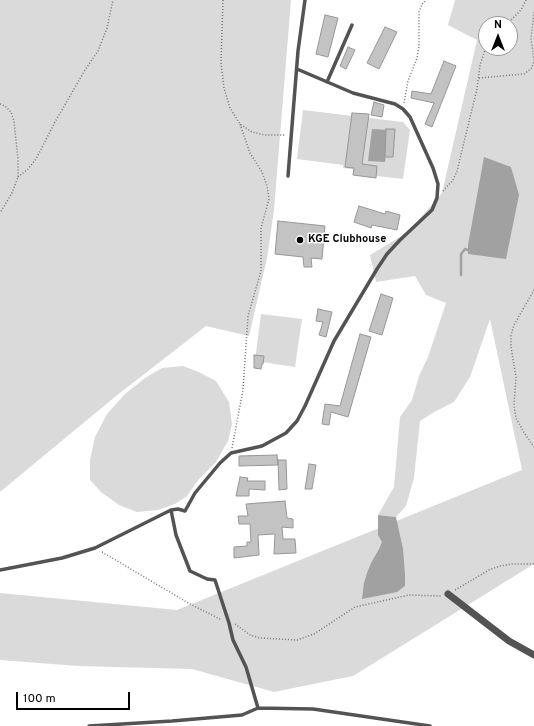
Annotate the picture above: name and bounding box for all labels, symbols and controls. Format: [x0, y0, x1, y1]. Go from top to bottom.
north arrow [478, 16, 518, 56]
text: N [494, 18, 502, 32]
place label: KGE Clubhouse [308, 233, 386, 247]
marker: KGE Clubhouse [295, 235, 305, 245]
scale bar [18, 684, 132, 710]
text: 100 m [23, 691, 56, 707]

